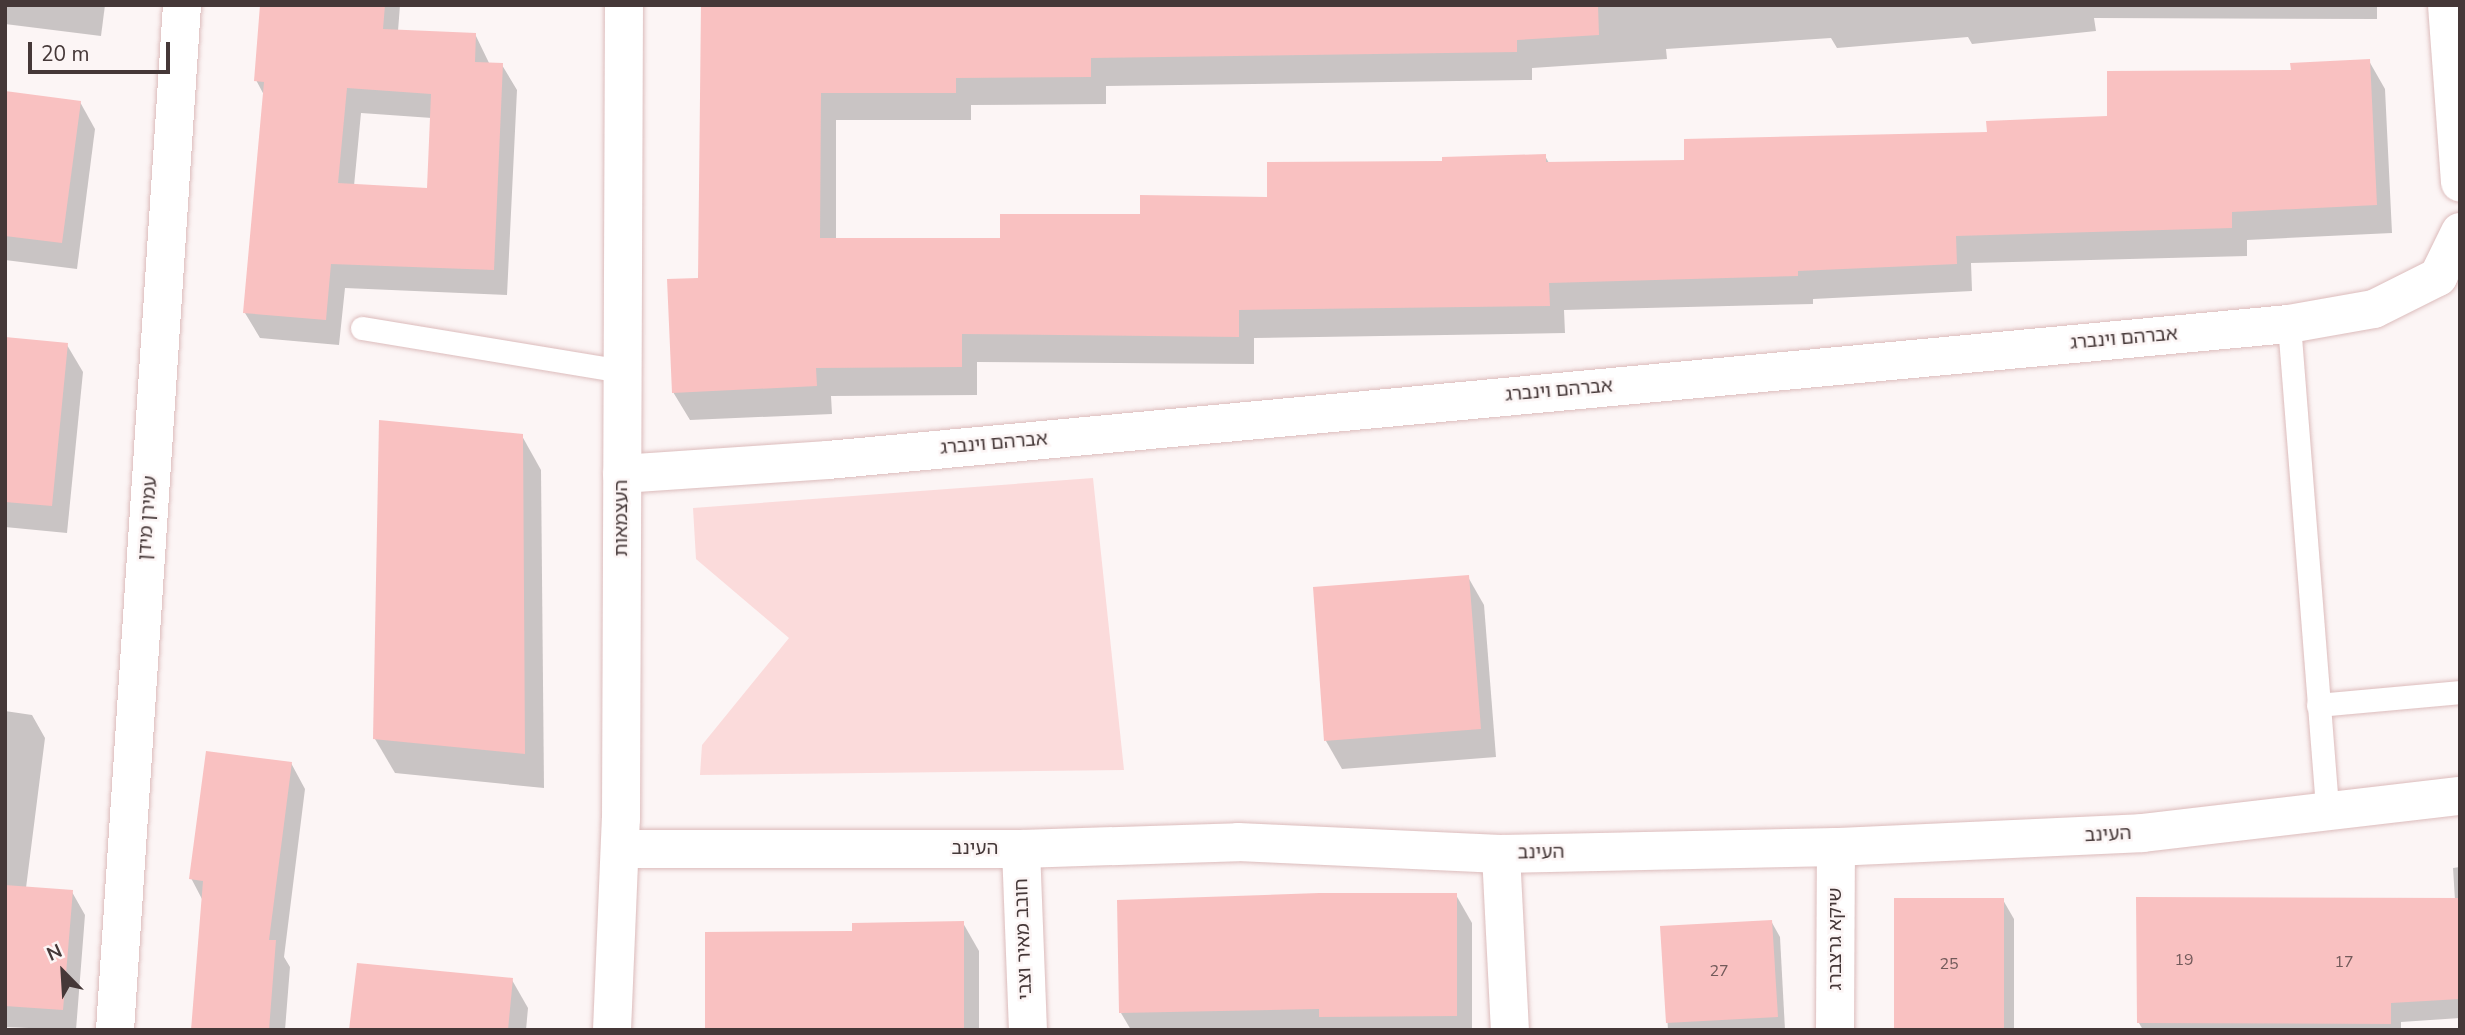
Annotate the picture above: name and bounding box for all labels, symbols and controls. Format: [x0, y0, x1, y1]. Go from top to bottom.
scale bar [32, 28, 173, 72]
text: 20 m [41, 40, 90, 68]
street label: אברהם וינברג [2069, 323, 2179, 355]
street label: אברהם וינברג [1504, 375, 1614, 407]
street label: אברהם וינברג [939, 428, 1049, 460]
street label: עמירן מידן [134, 475, 162, 561]
street label: העצמאות [611, 479, 633, 557]
street label: העינב [2084, 822, 2132, 848]
street label: העינב [952, 838, 998, 860]
street label: העינב [1517, 841, 1565, 865]
street label: חובב מאיר וצבי [1010, 878, 1038, 1000]
street label: שיקא גרצברג [1825, 888, 1847, 990]
north arrow [28, 937, 98, 1007]
text: N [43, 938, 66, 968]
house number: 19 [2174, 950, 2194, 970]
house number: 17 [2334, 952, 2354, 972]
house number: 25 [1939, 954, 1959, 974]
house number: 27 [1709, 961, 1729, 981]

